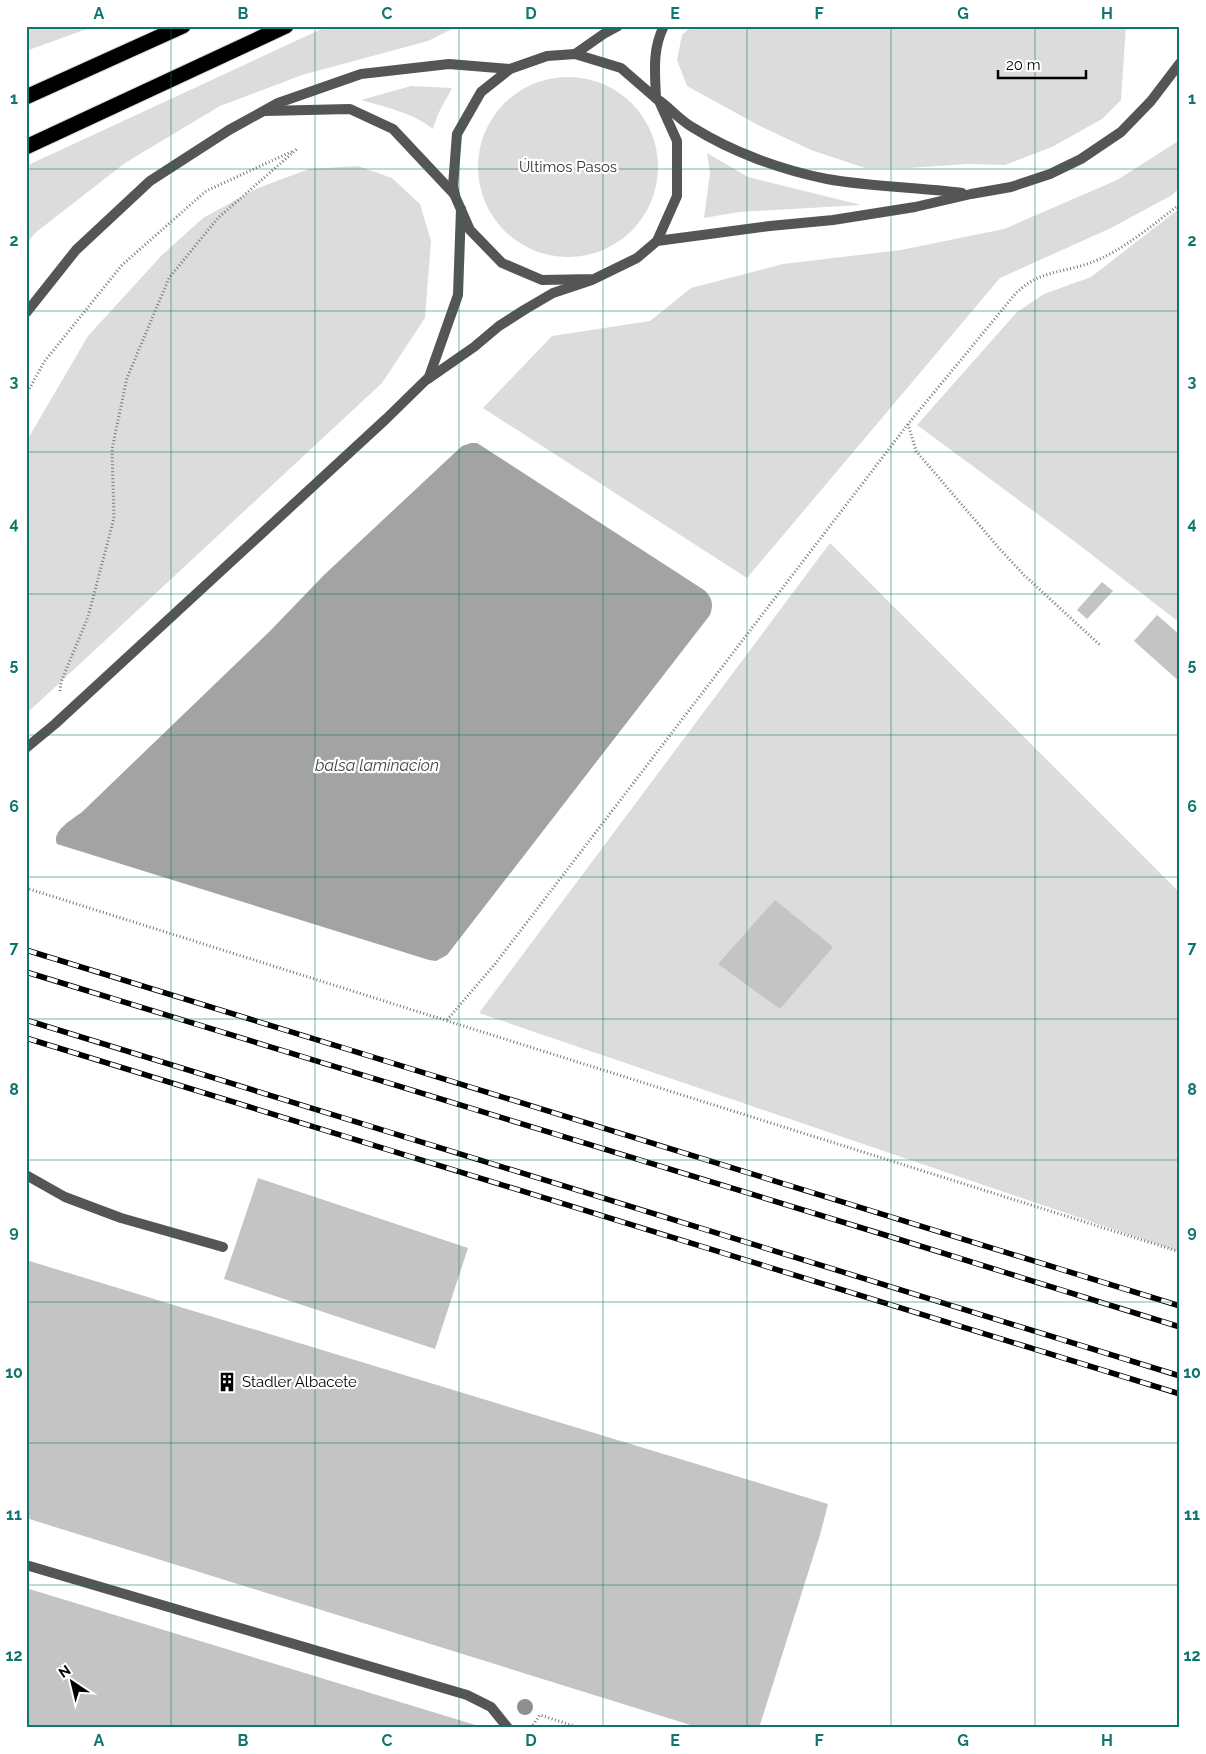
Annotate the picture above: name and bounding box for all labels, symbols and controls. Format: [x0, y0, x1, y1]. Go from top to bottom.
text: A [94, 4, 105, 23]
text: B [238, 4, 249, 23]
text: C [382, 4, 393, 23]
text: D [525, 4, 537, 23]
text: E [670, 4, 680, 23]
text: F [814, 4, 824, 23]
text: G [957, 4, 969, 23]
text: H [1101, 4, 1113, 23]
scale bar [998, 48, 1086, 80]
text: 20 m [1006, 56, 1041, 74]
text: 1 [10, 89, 18, 108]
text: 1 [1188, 89, 1196, 108]
park label: Últimos Pasos [519, 158, 617, 176]
text: 2 [9, 231, 19, 250]
text: 2 [1187, 231, 1197, 250]
text: 3 [10, 372, 19, 391]
text: 3 [1188, 372, 1197, 391]
text: 4 [9, 514, 19, 533]
text: 4 [1187, 514, 1197, 533]
text: 5 [10, 655, 19, 674]
text: 5 [1188, 655, 1197, 674]
water label: balsa laminacion [315, 756, 439, 775]
text: 6 [9, 797, 19, 816]
text: 6 [1187, 797, 1197, 816]
text: 7 [10, 938, 19, 957]
text: 7 [1188, 938, 1197, 957]
text: 8 [9, 1080, 19, 1099]
text: 8 [1187, 1080, 1197, 1099]
text: 9 [9, 1222, 19, 1241]
text: 9 [1187, 1222, 1197, 1241]
text: 10 [5, 1363, 23, 1382]
text: 10 [1183, 1363, 1201, 1382]
building icon: Stadler Albacete [216, 1371, 238, 1393]
place label: Stadler Albacete [242, 1373, 357, 1391]
text: 11 [6, 1505, 22, 1524]
text: 11 [1184, 1505, 1200, 1524]
text: 12 [6, 1646, 22, 1665]
text: 12 [1184, 1646, 1200, 1665]
north arrow [48, 1656, 98, 1706]
text: N [56, 1662, 74, 1681]
text: A [94, 1731, 105, 1750]
text: B [238, 1731, 249, 1750]
text: C [382, 1731, 393, 1750]
text: D [525, 1731, 537, 1750]
text: E [670, 1731, 680, 1750]
text: F [814, 1731, 824, 1750]
text: G [957, 1731, 969, 1750]
text: H [1101, 1731, 1113, 1750]

